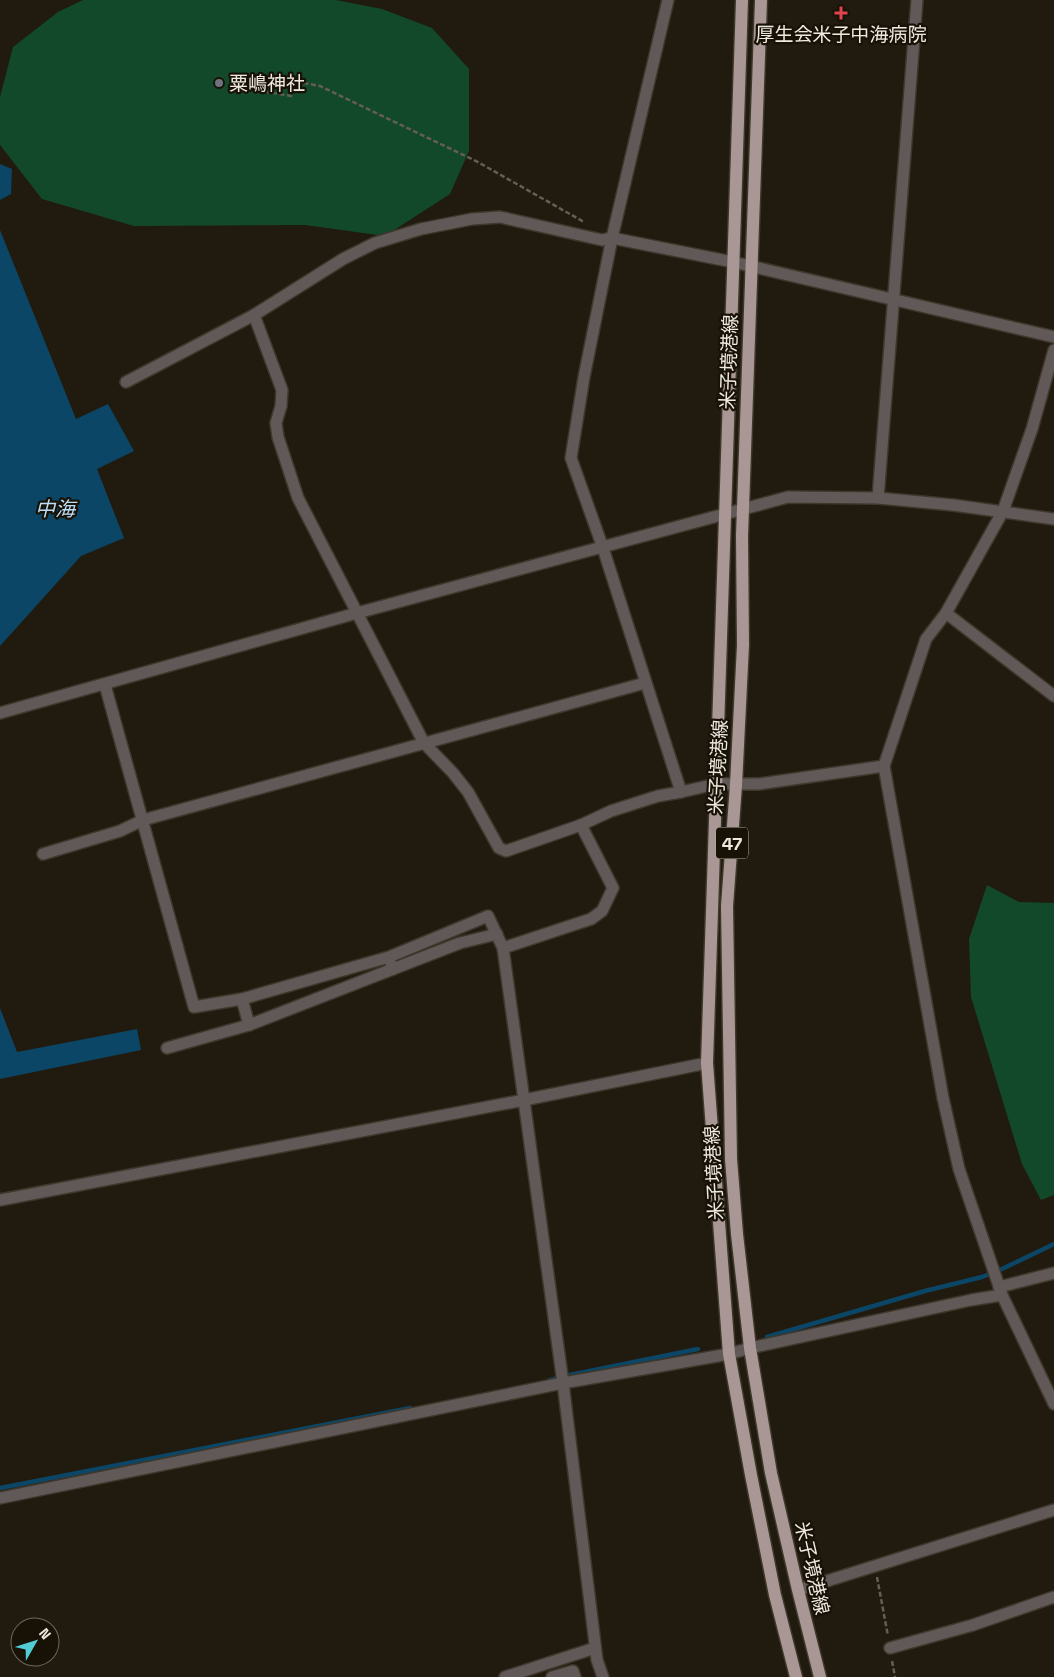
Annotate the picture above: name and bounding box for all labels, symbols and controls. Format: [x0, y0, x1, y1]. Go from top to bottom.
marker: 厚生会米子中海病院 [834, 6, 848, 20]
place label: 厚生会米子中海病院 [755, 22, 927, 47]
place label: 粟嶋神社 [229, 71, 305, 96]
marker: 粟嶋神社 [213, 77, 225, 89]
street label: 米子境港線 [715, 314, 743, 410]
water label: 中海 [35, 496, 78, 522]
street label: 米子境港線 [703, 719, 733, 815]
road number: 47 [716, 828, 748, 858]
street label: 米子境港線 [699, 1125, 729, 1221]
street label: 米子境港線 [789, 1519, 835, 1617]
north arrow [10, 1617, 60, 1667]
text: N [35, 1625, 55, 1643]

